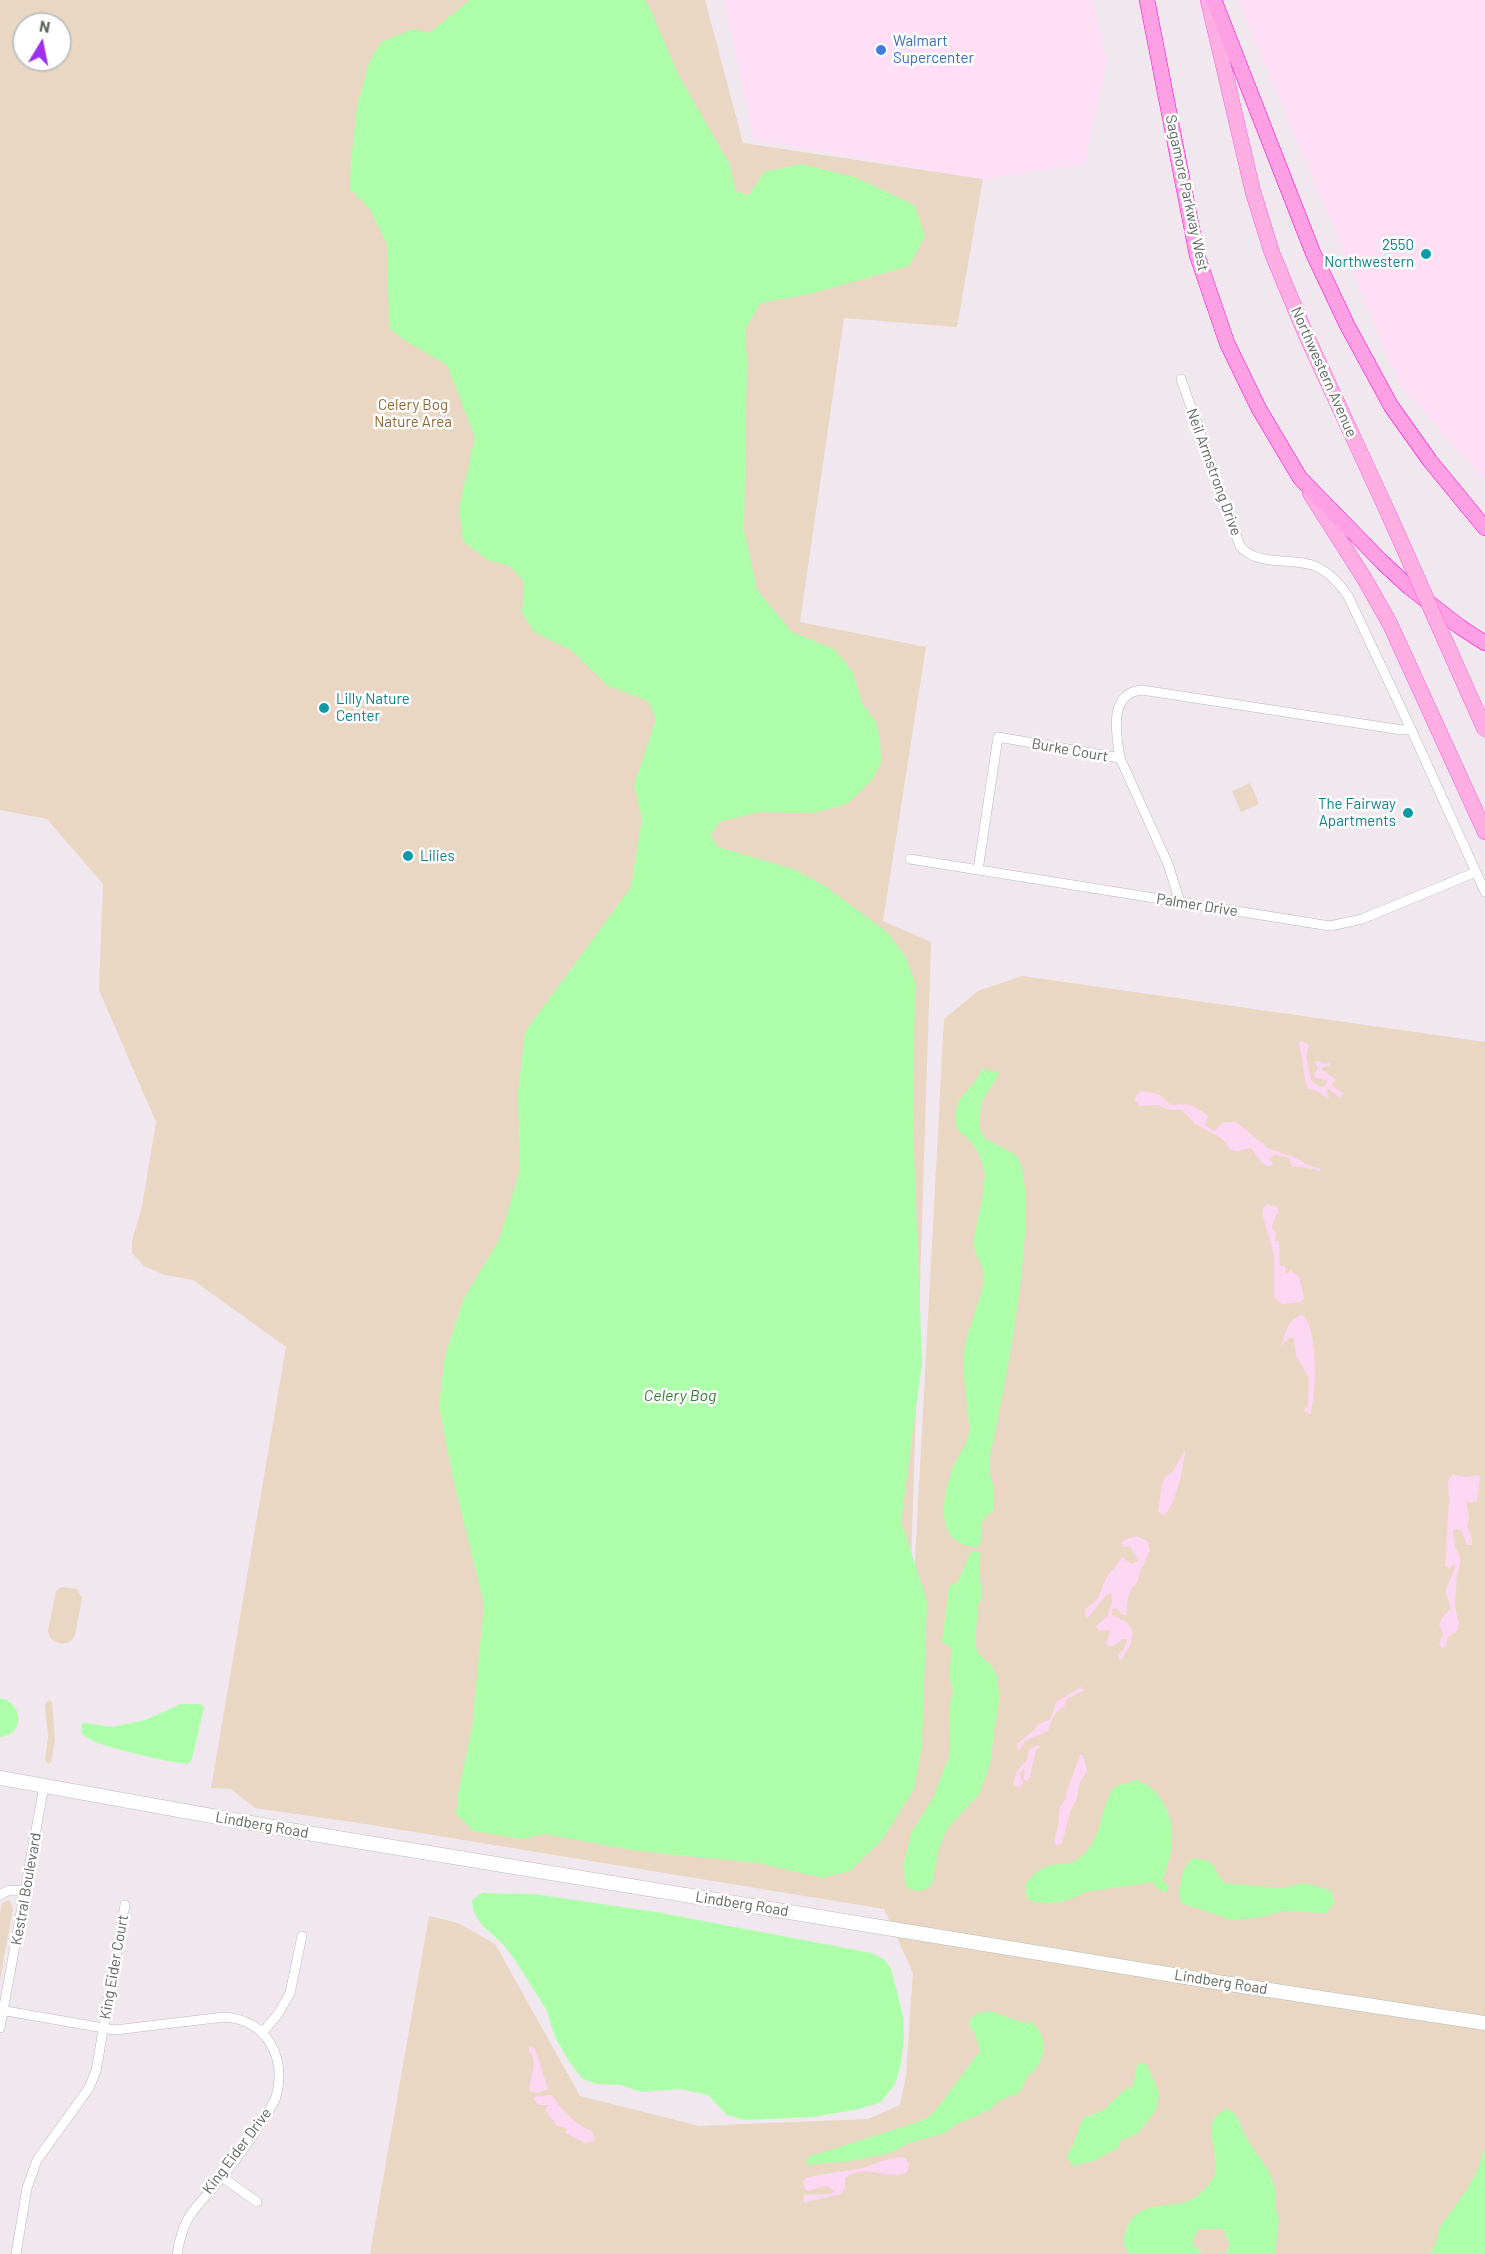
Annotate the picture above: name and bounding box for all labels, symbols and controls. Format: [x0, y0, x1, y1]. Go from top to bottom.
north arrow [12, 12, 72, 72]
text: N [38, 15, 52, 36]
place label: Walmart Supercenter [893, 32, 974, 67]
marker: Walmart Supercenter [874, 43, 888, 57]
street label: Sagamore Parkway West [1162, 113, 1212, 273]
place label: 2550 Northwestern [1324, 236, 1414, 271]
marker: 2550 Northwestern [1419, 247, 1433, 261]
street label: Northwestern Avenue [1287, 304, 1361, 440]
park label: Celery Bog Nature Area [374, 396, 452, 431]
street label: Neil Armstrong Drive [1183, 406, 1245, 538]
place label: Lilly Nature Center [336, 690, 410, 725]
marker: Lilly Nature Center [317, 701, 331, 715]
street label: Burke Court [1030, 734, 1110, 766]
place label: The Fairway Apartments [1318, 795, 1396, 830]
marker: The Fairway Apartments [1401, 806, 1415, 820]
place label: Lilies [420, 847, 455, 865]
marker: Lilies [401, 849, 415, 863]
street label: Palmer Drive [1155, 890, 1239, 920]
water label: Celery Bog [644, 1386, 716, 1406]
street label: Lindberg Road [214, 1808, 310, 1842]
street label: Kestral Boulevard [7, 1831, 45, 1947]
street label: Lindberg Road [694, 1888, 790, 1920]
street label: King Eider Court [96, 1913, 132, 2021]
street label: Lindberg Road [1173, 1966, 1269, 1998]
street label: King Eider Drive [199, 2104, 275, 2198]

